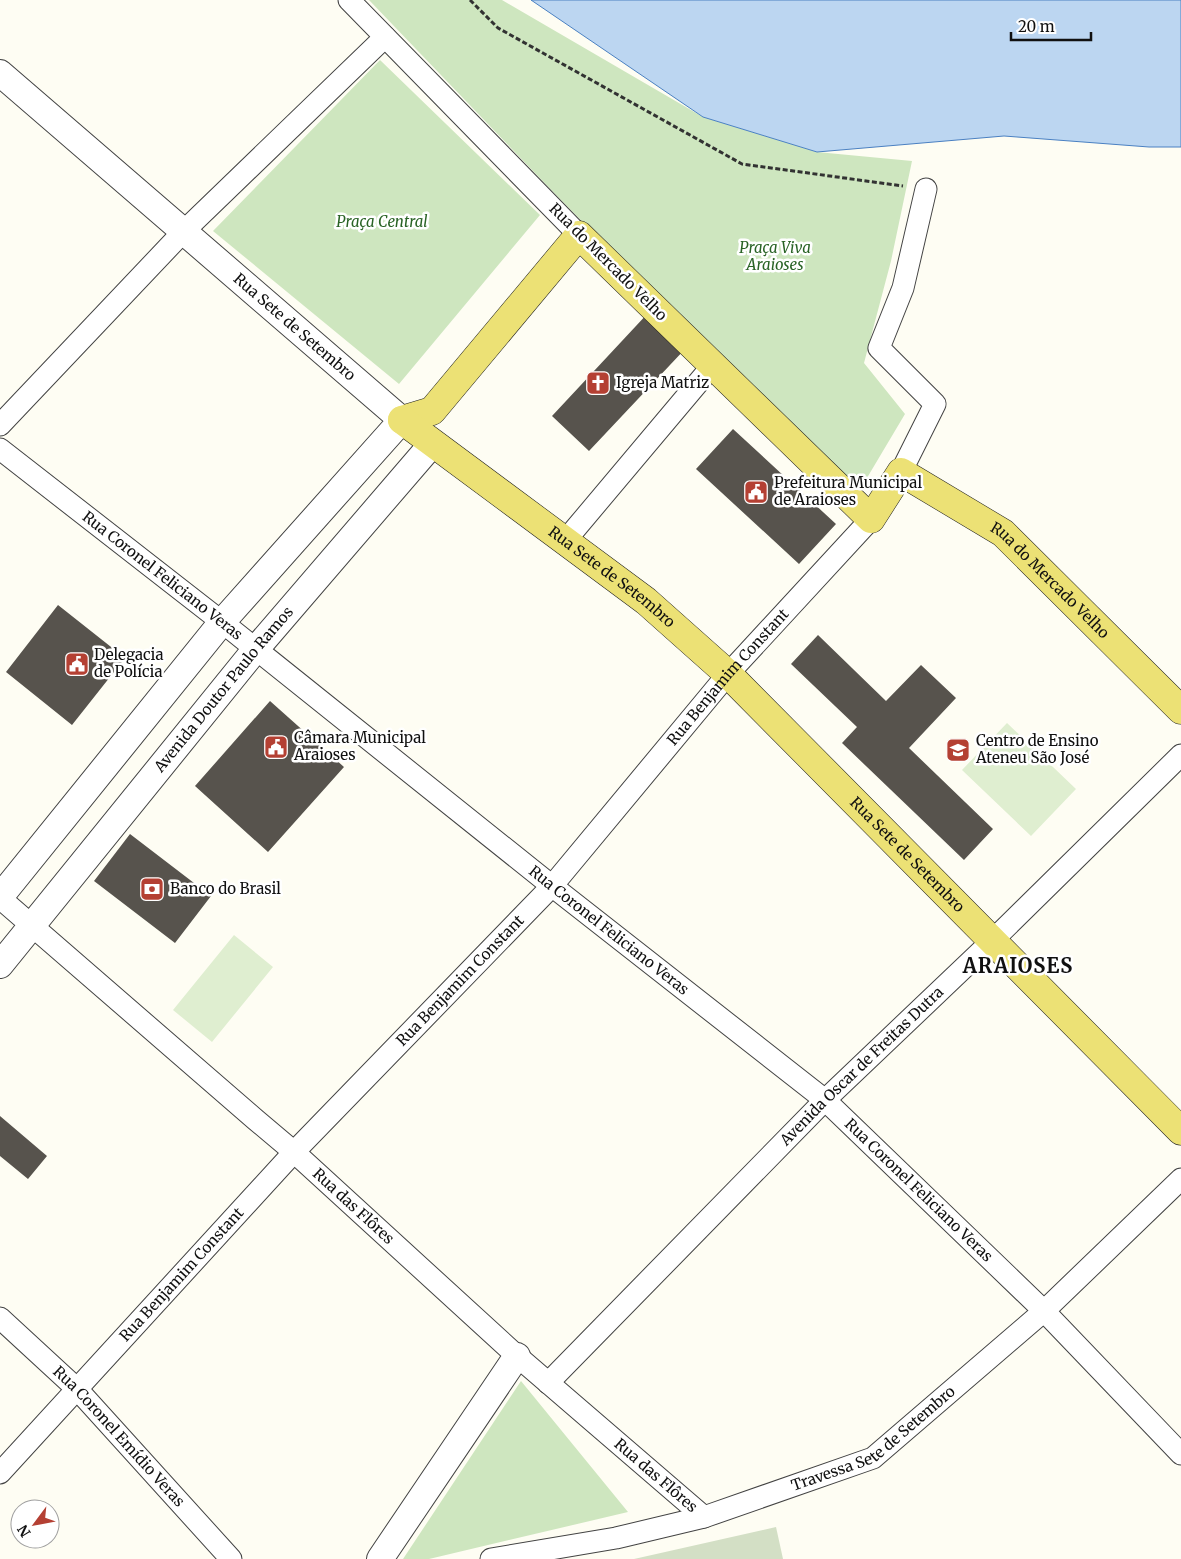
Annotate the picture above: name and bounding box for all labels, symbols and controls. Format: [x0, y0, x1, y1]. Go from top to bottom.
scale bar [1011, 10, 1091, 42]
text: 20 m [1018, 17, 1055, 36]
street label: Rua do Mercado Velho [545, 199, 671, 325]
park label: Praça Central [336, 212, 428, 231]
park label: Praça Viva Araioses [739, 238, 811, 274]
street label: Rua Sete de Setembro [230, 269, 360, 385]
church icon: Igreja Matriz [585, 370, 611, 396]
place label: Igreja Matriz [616, 373, 709, 392]
place label: Prefeitura Municipal de Araioses [774, 473, 922, 509]
public building icon: Prefeitura Municipal de Araioses [743, 479, 769, 505]
street label: Rua Coronel Feliciano Veras [79, 507, 247, 644]
street label: Rua do Mercado Velho [987, 518, 1114, 642]
street label: Rua Sete de Setembro [545, 522, 679, 632]
street label: Avenida Doutor Paulo Ramos [149, 602, 297, 777]
street label: Rua Benjamim Constant [663, 604, 792, 749]
place label: Delegacia de Polícia [94, 645, 164, 681]
public building icon: Delegacia de Polícia [64, 651, 90, 677]
place label: Câmara Municipal Araioses [293, 728, 426, 764]
place label: Centro de Ensino Ateneu São José [975, 731, 1099, 767]
public building icon: Câmara Municipal Araioses [263, 734, 289, 760]
school or university icon: Centro de Ensino Ateneu São José [945, 737, 971, 763]
street label: Rua Sete de Setembro [846, 793, 969, 916]
street label: Rua Coronel Feliciano Veras [525, 861, 693, 999]
bank icon: Banco do Brasil [139, 876, 165, 902]
place label: Banco do Brasil [170, 879, 281, 898]
street label: Rua Benjamim Constant [392, 911, 528, 1050]
district label: ARAIOSES [962, 953, 1073, 978]
street label: Avenida Oscar de Freitas Dutra [775, 982, 947, 1150]
street label: Rua Coronel Feliciano Veras [841, 1114, 997, 1265]
street label: Rua das Flôres [309, 1164, 398, 1248]
street label: Rua Benjamim Constant [115, 1203, 248, 1345]
street label: Rua Coronel Emídio Veras [49, 1362, 189, 1511]
street label: Travessa Sete de Setembro [789, 1381, 959, 1495]
street label: Rua das Flôres [611, 1434, 702, 1516]
north arrow [10, 1499, 60, 1549]
text: N [13, 1521, 35, 1540]

